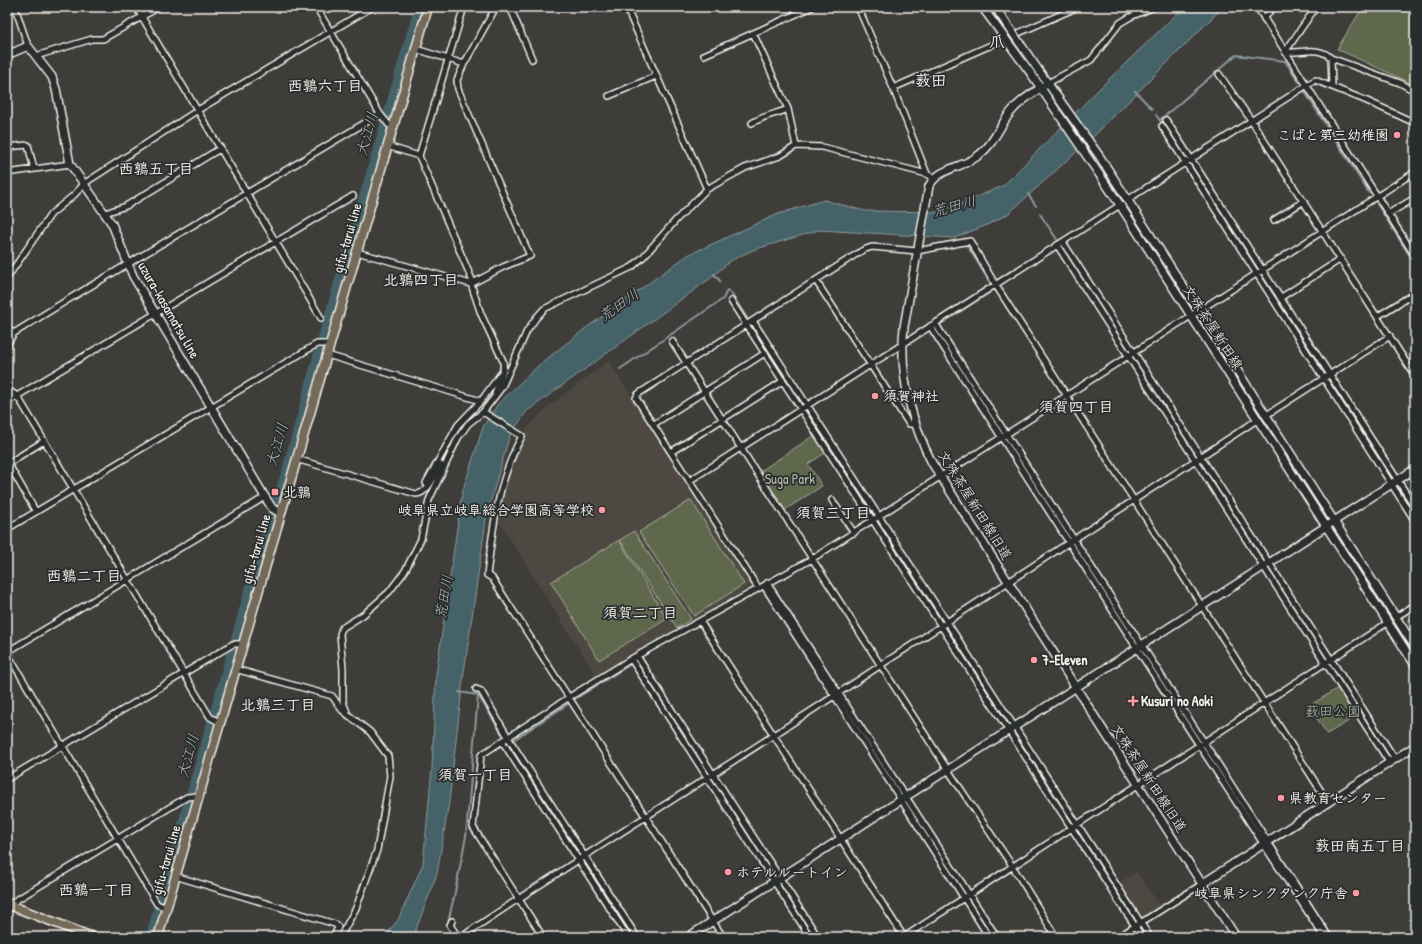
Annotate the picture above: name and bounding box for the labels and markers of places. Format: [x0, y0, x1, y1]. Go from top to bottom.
place label: こばと第三幼稚園 [1277, 125, 1389, 144]
marker: こばと第三幼稚園 [1392, 130, 1402, 140]
place label: 須賀神社 [883, 386, 939, 405]
marker: 須賀神社 [870, 391, 880, 401]
place label: 北鶉 [283, 482, 311, 501]
marker: 北鶉 [270, 487, 280, 497]
place label: 岐阜県立岐阜総合学園高等学校 [398, 500, 594, 519]
marker: 岐阜県立岐阜総合学園高等学校 [597, 505, 607, 515]
place label: 7-Eleven [1041, 650, 1088, 669]
marker: 7-Eleven [1029, 655, 1039, 665]
place label: Kusuri no Aoki [1141, 691, 1213, 710]
marker: Kusuri no Aoki [1128, 696, 1138, 706]
place label: 県教育センター [1289, 788, 1387, 807]
marker: 県教育センター [1276, 793, 1286, 803]
place label: ホテルルートイン [736, 862, 848, 881]
marker: ホテルルートイン [723, 867, 733, 877]
place label: 岐阜県シンクタンク庁舎 [1194, 883, 1348, 902]
marker: 岐阜県シンクタンク庁舎 [1351, 888, 1361, 898]

